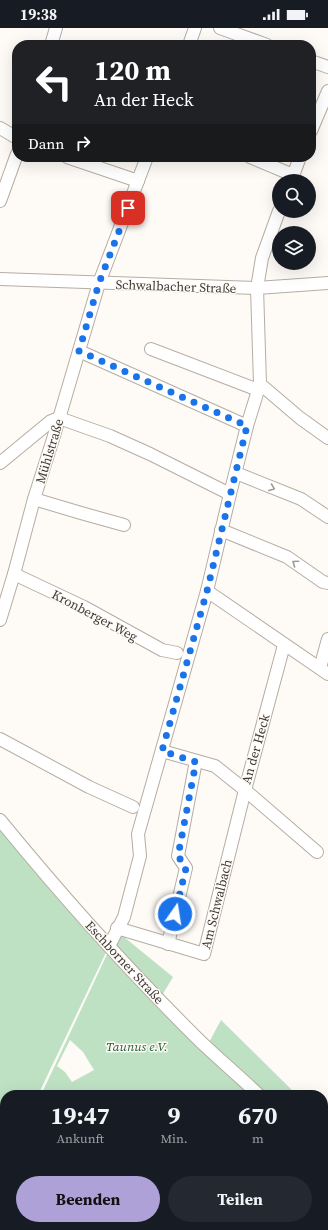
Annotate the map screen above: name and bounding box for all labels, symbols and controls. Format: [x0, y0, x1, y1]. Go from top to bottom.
text: 19:38 [20, 4, 57, 25]
text: 120 m [94, 51, 171, 89]
icon: left [28, 56, 80, 108]
text: An der Heck [94, 87, 194, 112]
icon: right [72, 132, 94, 154]
text: Dann [28, 133, 64, 154]
map controls [272, 174, 316, 270]
button: search [272, 174, 316, 218]
pin [111, 191, 145, 225]
icon: arrive [117, 197, 139, 219]
button: layers [272, 226, 316, 270]
street label: Schwalbacher Straße [115, 276, 237, 297]
street label: Mühlstraße [32, 416, 67, 486]
one-way arrow [269, 483, 276, 491]
one-way arrow [293, 561, 300, 568]
street label: Kronberger Weg [49, 586, 141, 645]
street label: An der Heck [237, 711, 274, 786]
street label: Am Schwalbach [197, 857, 236, 951]
position arrow [154, 893, 196, 935]
street label: Eschborner Straße [82, 917, 168, 1008]
park label: Taunus e.V. [106, 1038, 168, 1055]
text: 19:47 [51, 1099, 110, 1132]
text: 9 [168, 1099, 181, 1132]
text: 670 [238, 1099, 277, 1132]
text: Ankunft [56, 1130, 104, 1147]
text: Min. [160, 1130, 188, 1147]
text: m [252, 1130, 264, 1147]
button: Beenden [16, 1176, 160, 1222]
button: Teilen [168, 1176, 312, 1222]

